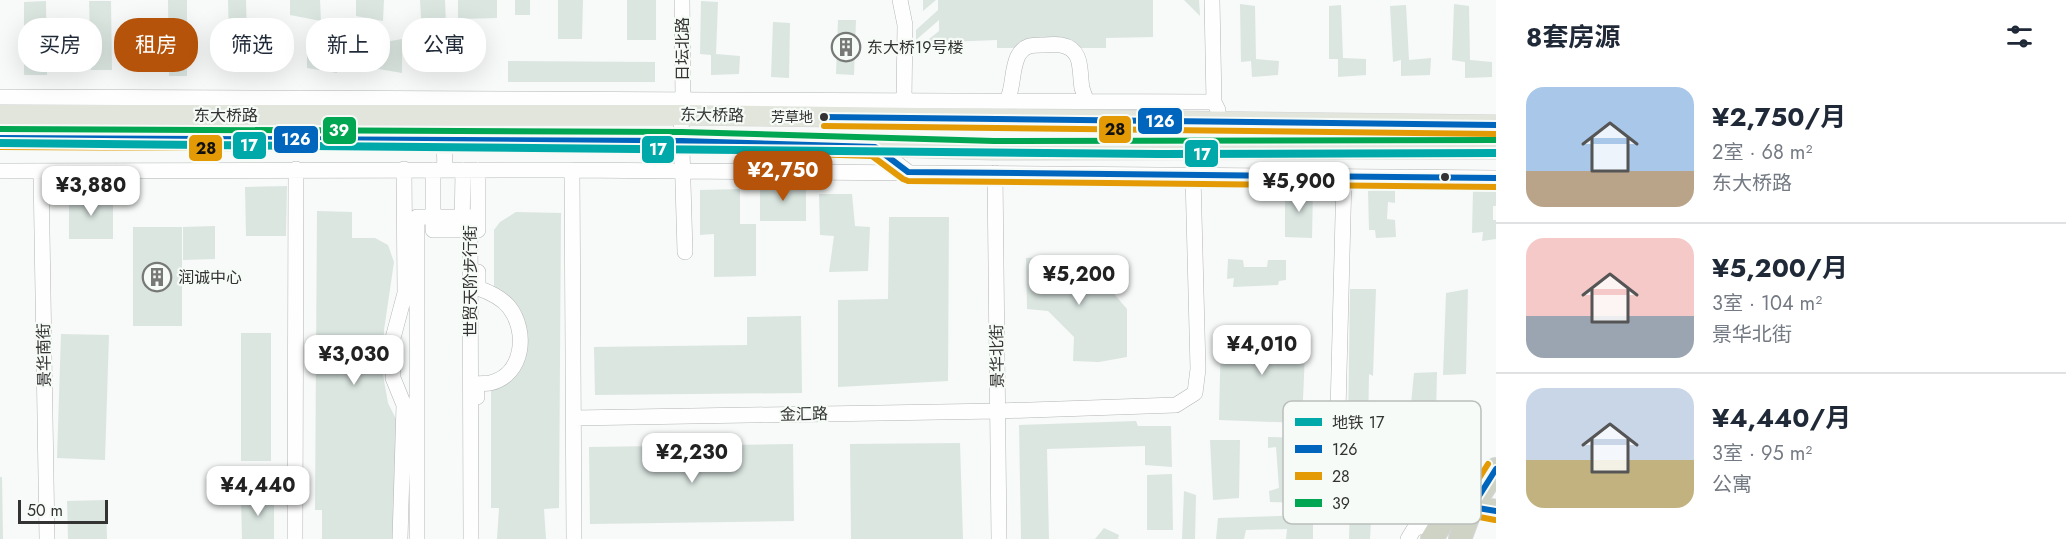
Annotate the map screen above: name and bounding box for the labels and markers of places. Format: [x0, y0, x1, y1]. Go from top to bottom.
building icon: 东大桥19号楼 [830, 31, 862, 63]
place label: 东大桥19号楼 [867, 36, 963, 59]
place label: 芳草地 [771, 107, 813, 127]
marker: 芳草地 [818, 111, 830, 123]
pin: ¥2,750 [734, 151, 832, 202]
pin: ¥5,900 [1250, 162, 1348, 213]
pin: ¥3,880 [42, 166, 140, 217]
unlabelled marker [1439, 171, 1451, 183]
pin: ¥5,200 [1030, 255, 1128, 306]
building icon: 润诚中心 [141, 261, 173, 293]
place label: 润诚中心 [178, 266, 242, 289]
pin: ¥4,010 [1213, 325, 1311, 376]
pin: ¥3,030 [305, 335, 403, 386]
pin: ¥2,230 [643, 433, 741, 484]
pin: ¥4,440 [209, 466, 307, 517]

